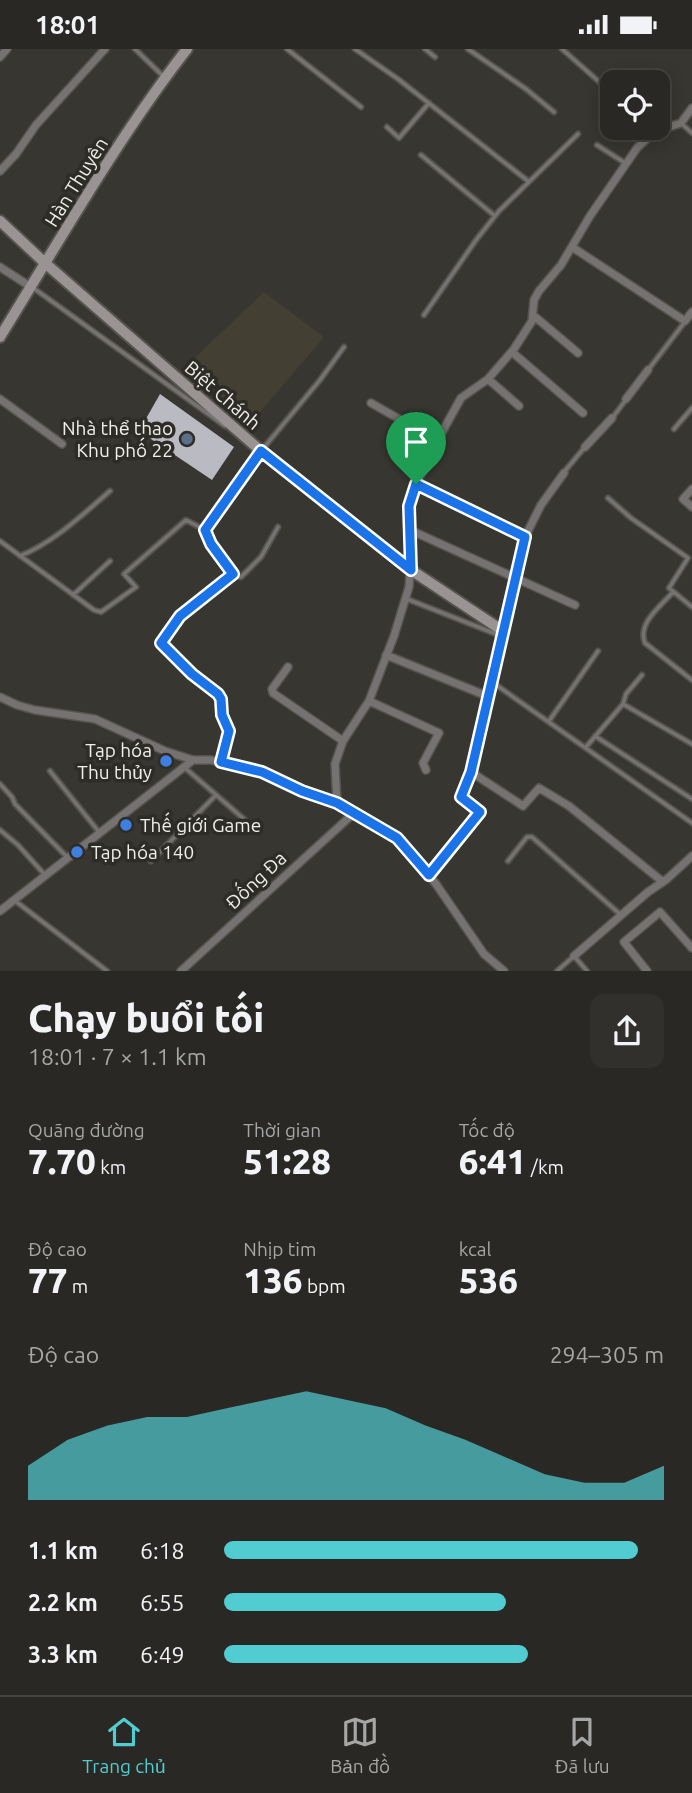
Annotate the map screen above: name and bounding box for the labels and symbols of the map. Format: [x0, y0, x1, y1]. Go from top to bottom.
street label: Hàn Thuyên [40, 133, 112, 231]
street label: Biệt Chánh [181, 356, 265, 434]
pin [386, 412, 446, 484]
place label: Nhà thể thao Khu phố 22 [62, 417, 173, 461]
marker: Nhà thể thao Khu phố 22 [179, 431, 195, 447]
place label: Tạp hóa Thu thủy [77, 739, 152, 783]
marker: Tạp hóa Thu thủy [158, 753, 174, 769]
place label: Thế giới Game [140, 812, 261, 836]
marker: Thế giới Game [118, 817, 134, 833]
place label: Tạp hóa 140 [91, 841, 194, 863]
marker: Tạp hóa 140 [69, 844, 85, 860]
street label: Đống Đa [220, 845, 291, 913]

